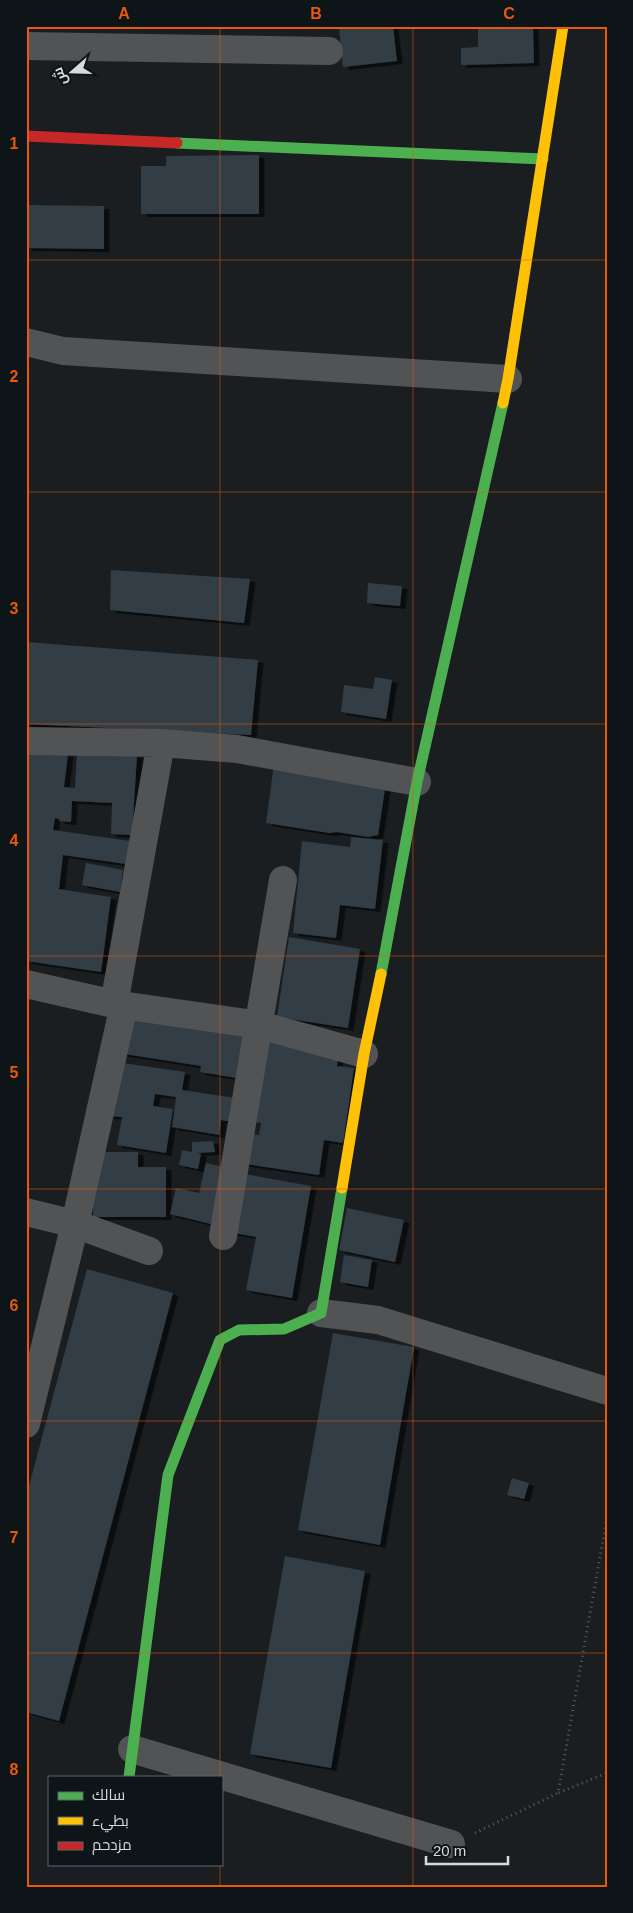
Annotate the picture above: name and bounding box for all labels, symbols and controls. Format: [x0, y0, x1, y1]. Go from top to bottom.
text: A [118, 5, 130, 22]
text: B [310, 5, 322, 22]
text: C [503, 5, 515, 22]
north arrow [48, 48, 98, 98]
text: ش [49, 65, 71, 88]
text: 1 [10, 135, 19, 152]
text: 2 [10, 368, 19, 385]
text: 3 [10, 600, 19, 617]
text: 4 [10, 832, 19, 849]
text: 5 [10, 1064, 19, 1081]
text: 6 [10, 1297, 19, 1314]
text: 7 [10, 1529, 19, 1546]
text: 8 [10, 1761, 19, 1778]
legend [48, 1776, 222, 1866]
text: سالك [92, 1786, 125, 1803]
text: بطيء [92, 1812, 129, 1833]
scale bar [426, 1833, 508, 1865]
text: مزدحم [92, 1836, 132, 1855]
text: 20 m [433, 1842, 466, 1859]

